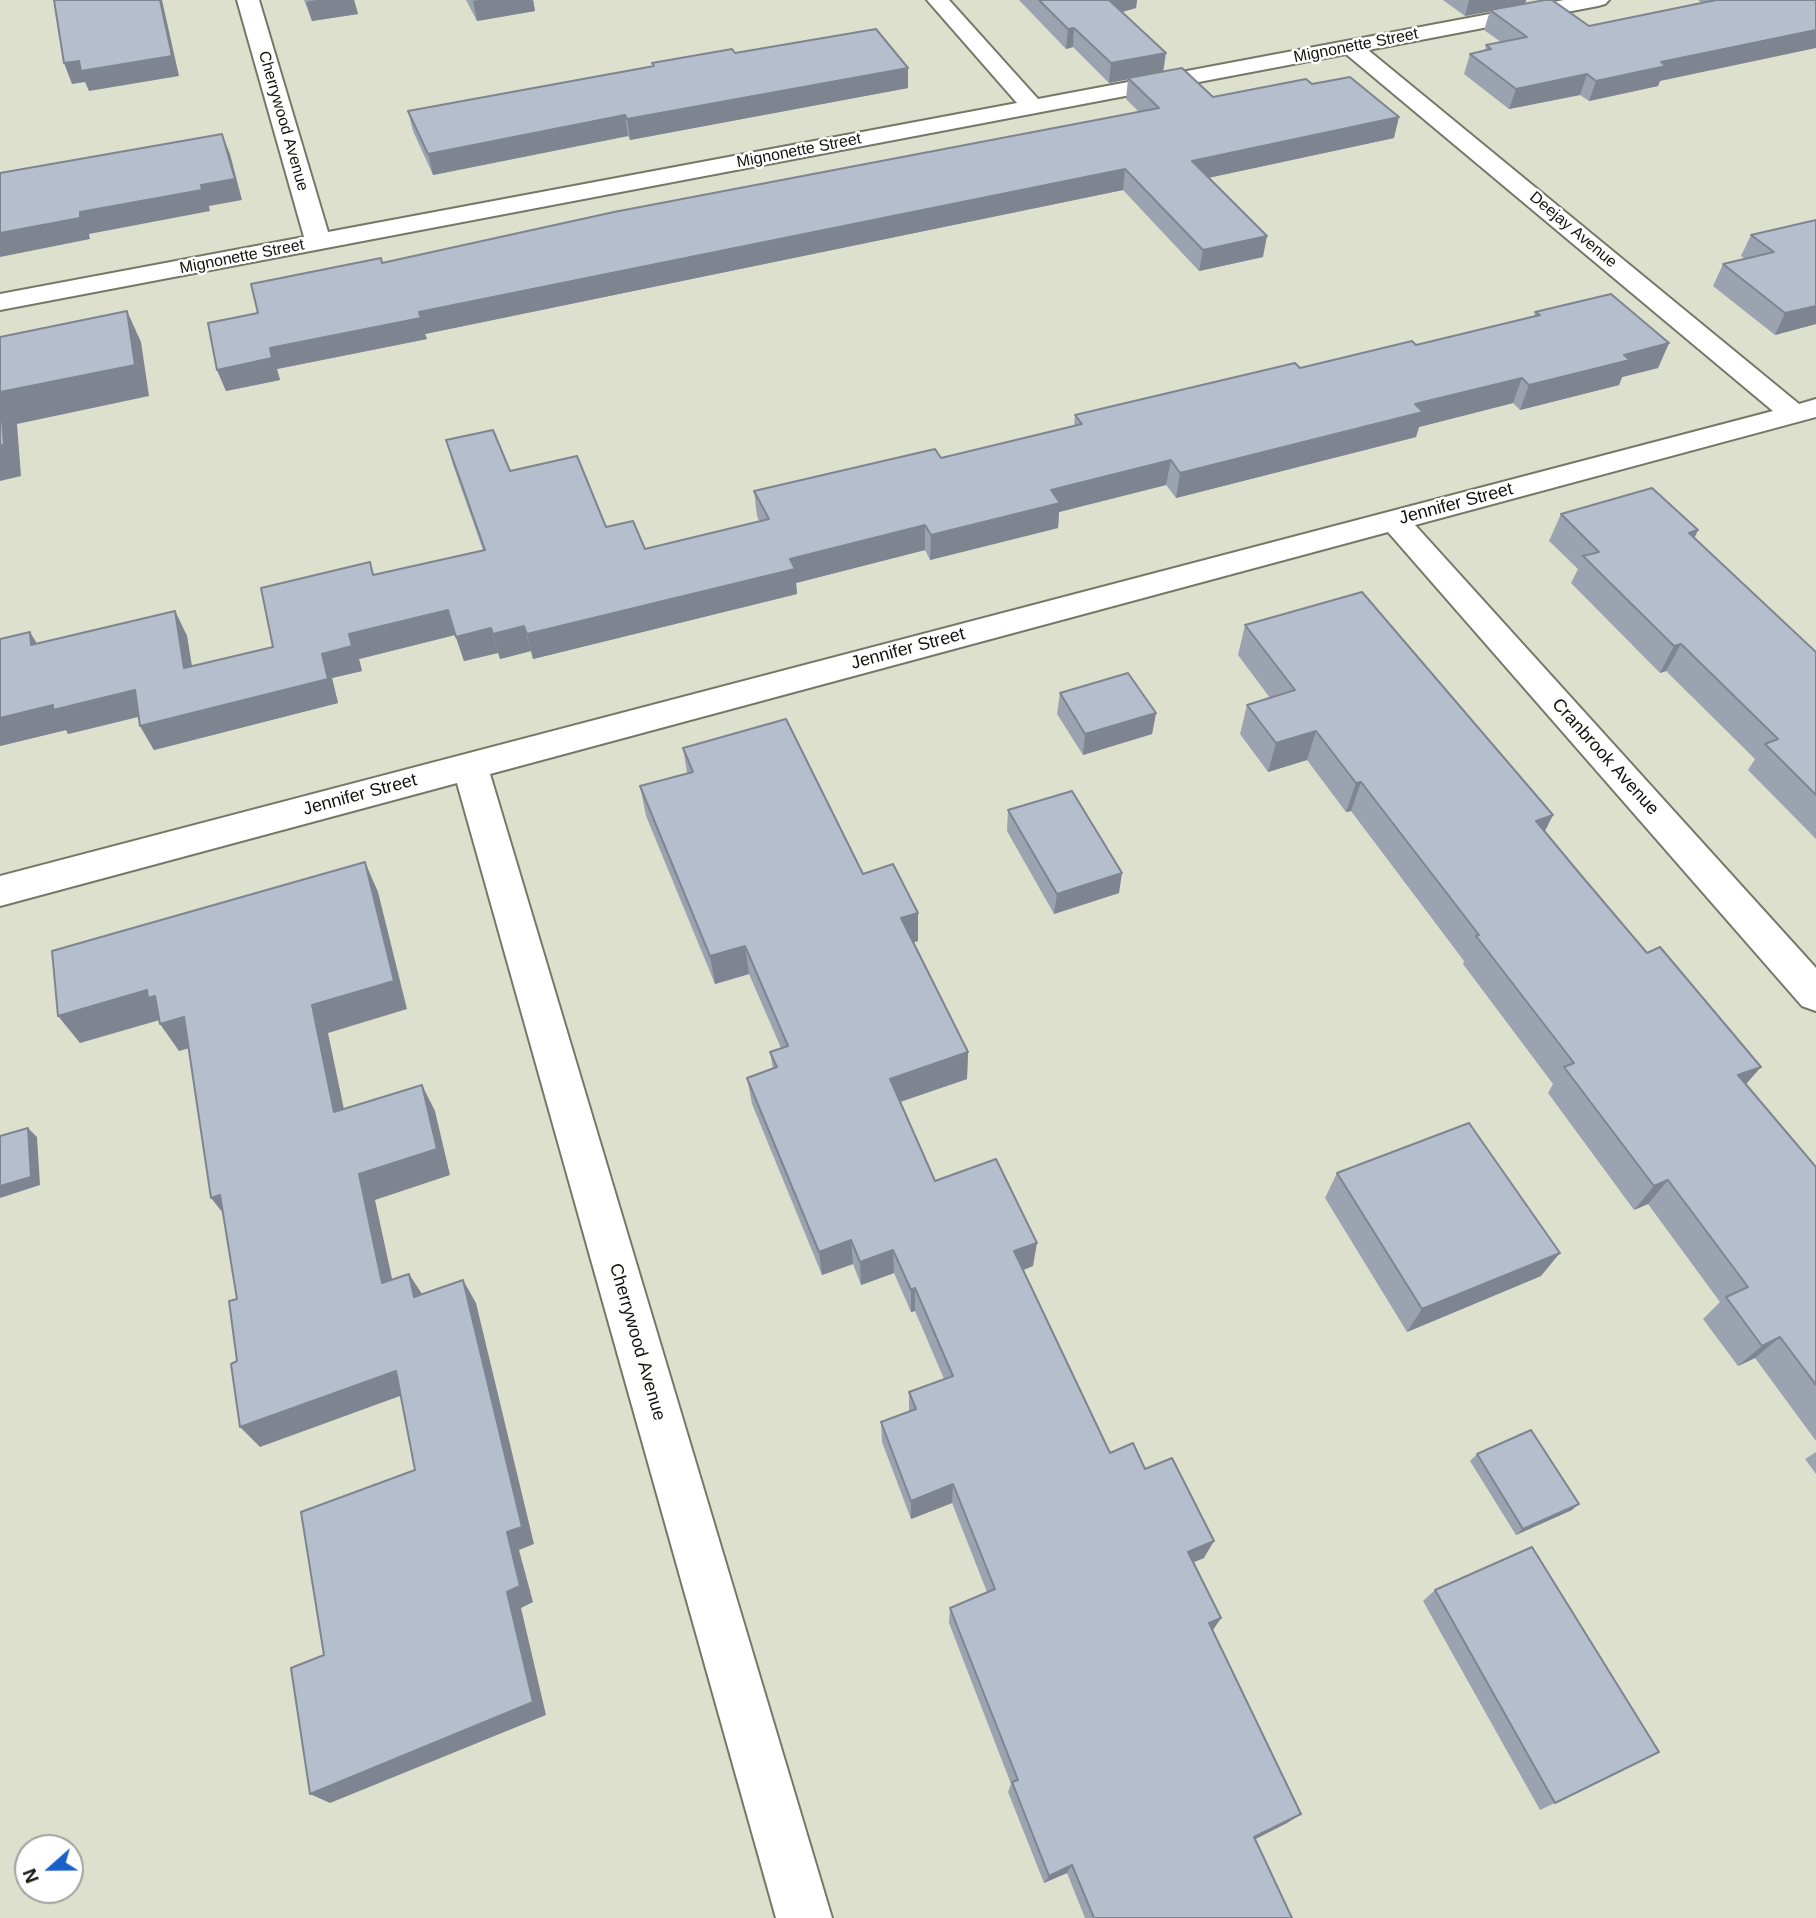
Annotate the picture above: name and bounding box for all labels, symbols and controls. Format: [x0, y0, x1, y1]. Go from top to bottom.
street label: Mignonette Street [1292, 25, 1420, 67]
street label: Cherrywood Avenue [254, 49, 312, 193]
street label: Mignonette Street [735, 130, 863, 172]
street label: Deejay Avenue [1525, 188, 1621, 272]
street label: Mignonette Street [178, 236, 306, 278]
street label: Jennifer Street [1397, 478, 1515, 530]
street label: Jennifer Street [849, 623, 967, 675]
street label: Cranbrook Avenue [1547, 694, 1663, 820]
street label: Jennifer Street [301, 769, 419, 821]
street label: Cherrywood Avenue [604, 1261, 670, 1423]
north arrow [14, 1834, 84, 1904]
text: N [19, 1866, 43, 1886]

